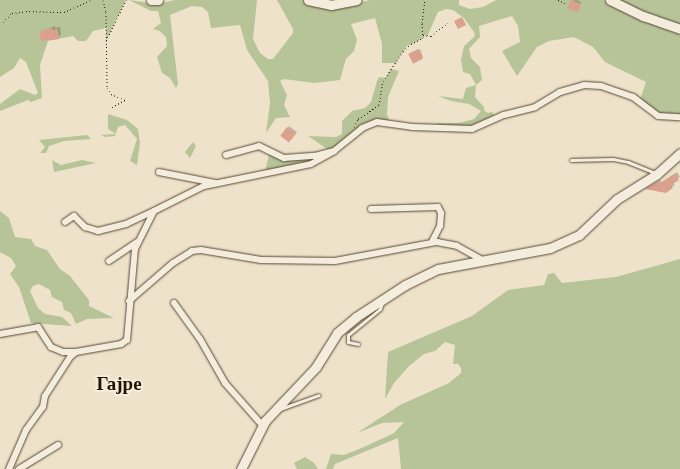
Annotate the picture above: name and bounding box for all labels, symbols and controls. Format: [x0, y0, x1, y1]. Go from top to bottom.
district label: Гајре [96, 374, 142, 396]

